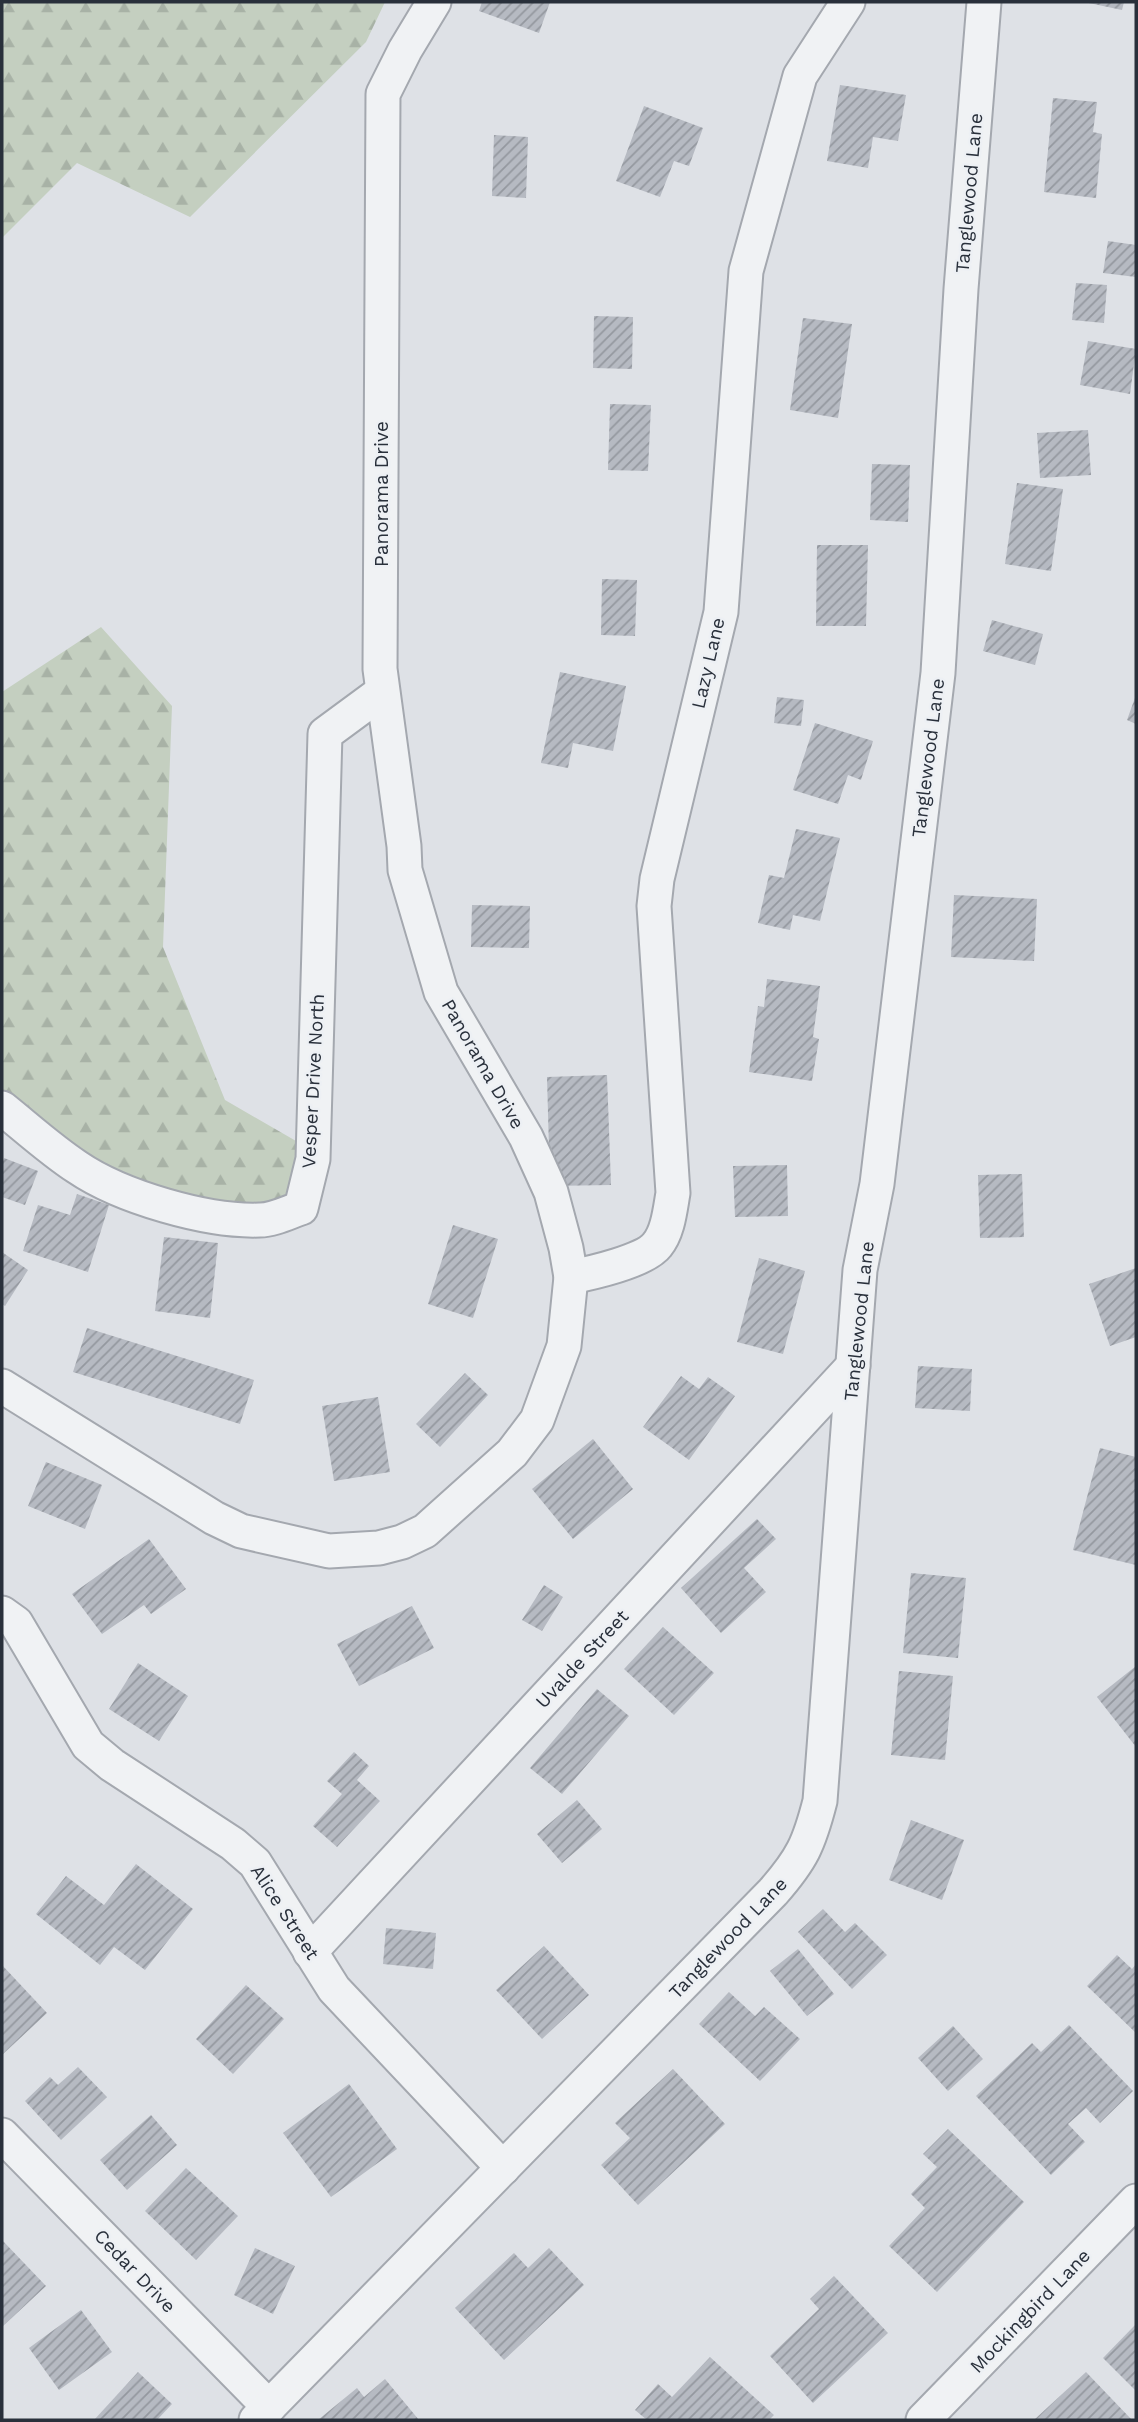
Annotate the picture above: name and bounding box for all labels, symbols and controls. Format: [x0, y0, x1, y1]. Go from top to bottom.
street label: Tanglewood Lane [951, 112, 987, 274]
street label: Panorama Drive [370, 421, 393, 567]
street label: Lazy Lane [686, 615, 730, 711]
street label: Tanglewood Lane [907, 677, 949, 839]
street label: Vesper Drive North [297, 993, 329, 1169]
street label: Panorama Drive [437, 995, 529, 1133]
street label: Tanglewood Lane [839, 1240, 879, 1402]
street label: Uvalde Street [531, 1605, 633, 1713]
street label: Alice Street [246, 1860, 324, 1964]
street label: Tanglewood Lane [664, 1872, 792, 2004]
street label: Cedar Drive [89, 2224, 181, 2318]
street label: Mockingbird Lane [965, 2244, 1095, 2378]

